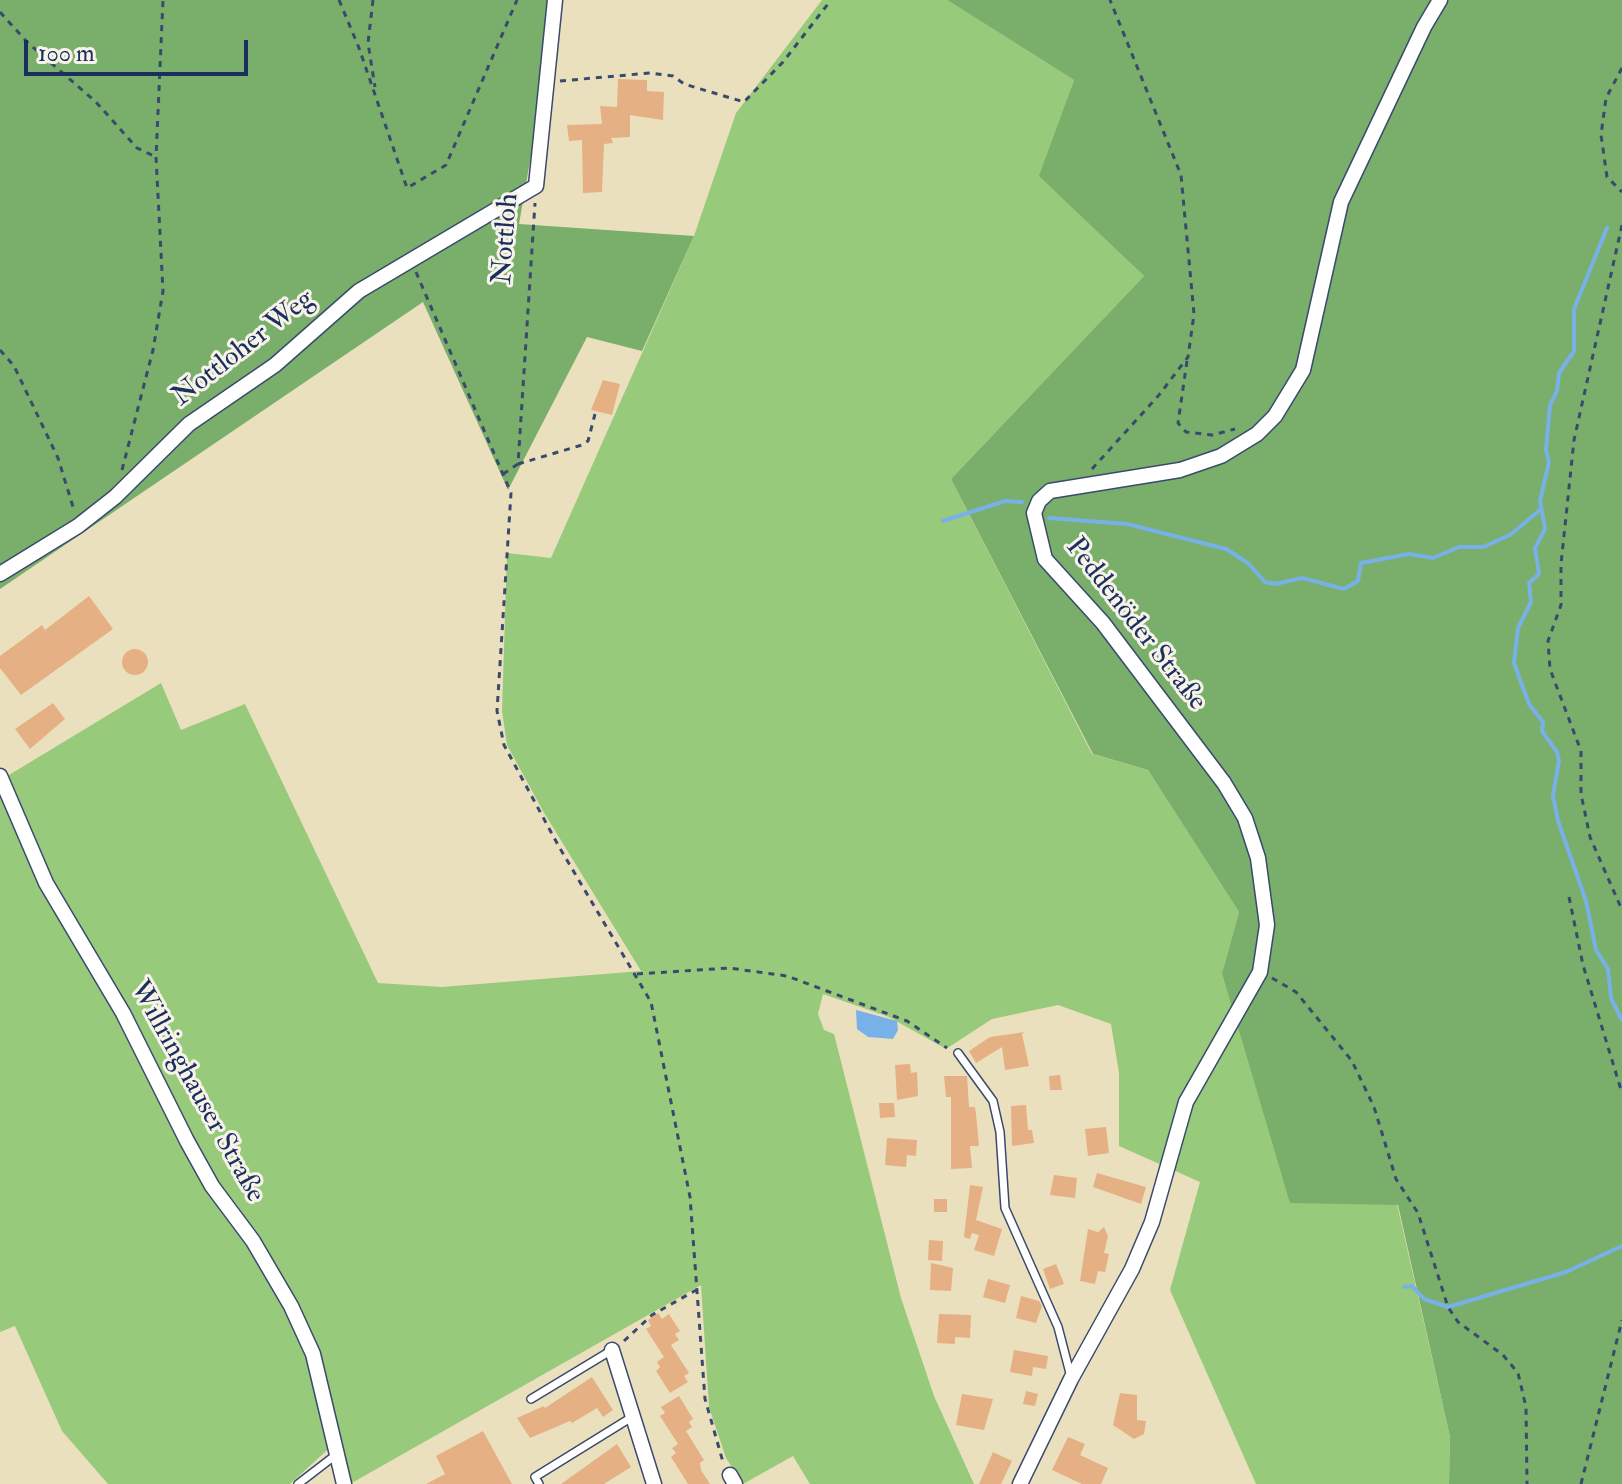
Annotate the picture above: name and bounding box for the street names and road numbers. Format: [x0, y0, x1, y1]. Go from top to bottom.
street label: Nottloh [487, 192, 527, 286]
street label: Nottloher Weg [166, 283, 322, 415]
street label: Peddenöder Straße [1057, 532, 1213, 718]
street label: Willringhauser Straße [121, 975, 271, 1209]

